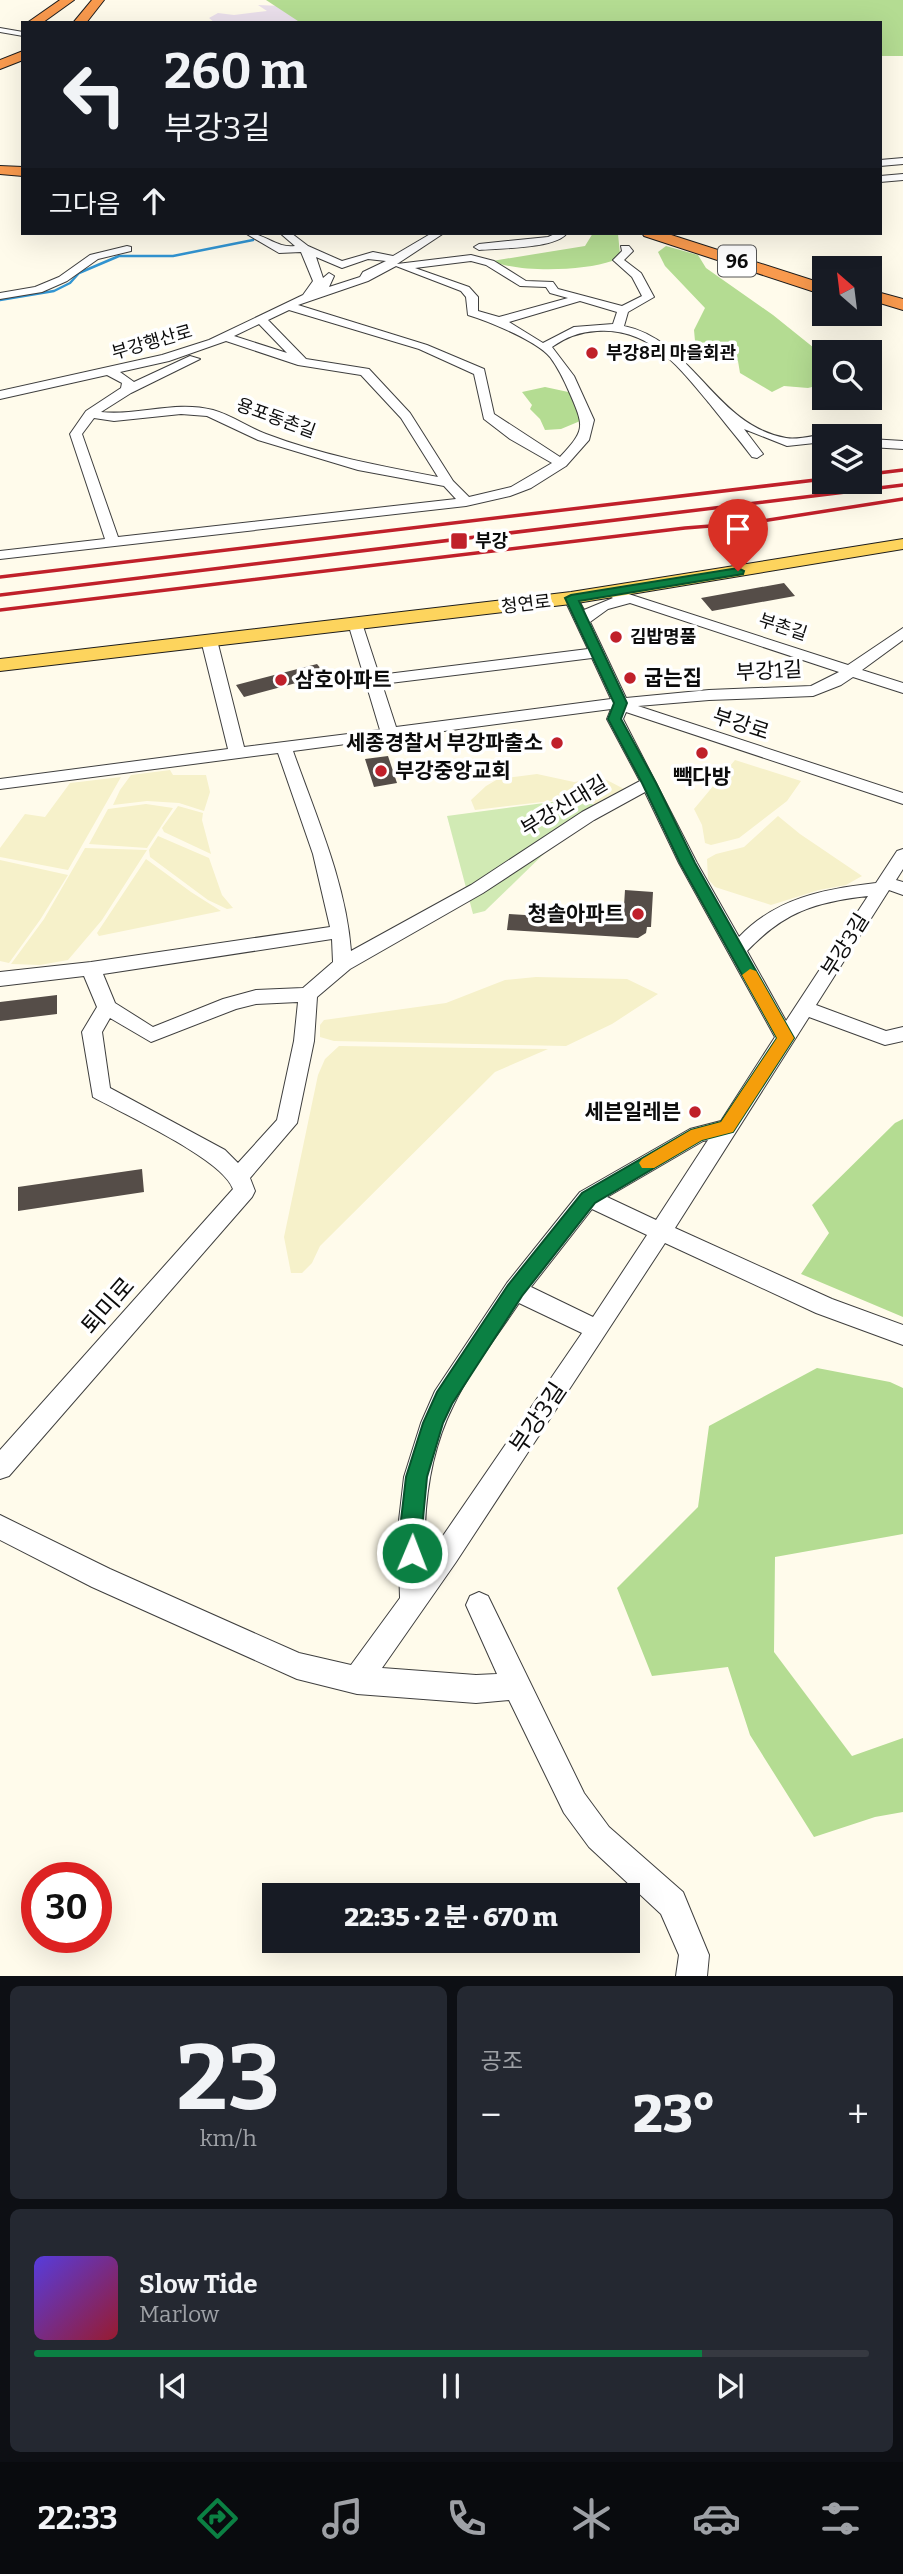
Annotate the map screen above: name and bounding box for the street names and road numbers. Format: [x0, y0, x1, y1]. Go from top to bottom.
road number: 96 [718, 246, 756, 276]
street label: 부강행산로 [109, 320, 195, 364]
street label: 용포동촌길 [233, 394, 319, 442]
street label: 청연로 [500, 590, 552, 618]
street label: 부촌길 [756, 609, 810, 645]
street label: 부강1길 [735, 656, 803, 686]
street label: 부강로 [709, 703, 773, 745]
street label: 부강신대길 [516, 770, 612, 842]
street label: 부강3길 [815, 908, 875, 982]
street label: 퇴미로 [76, 1272, 140, 1340]
street label: 부강3길 [504, 1377, 572, 1459]

